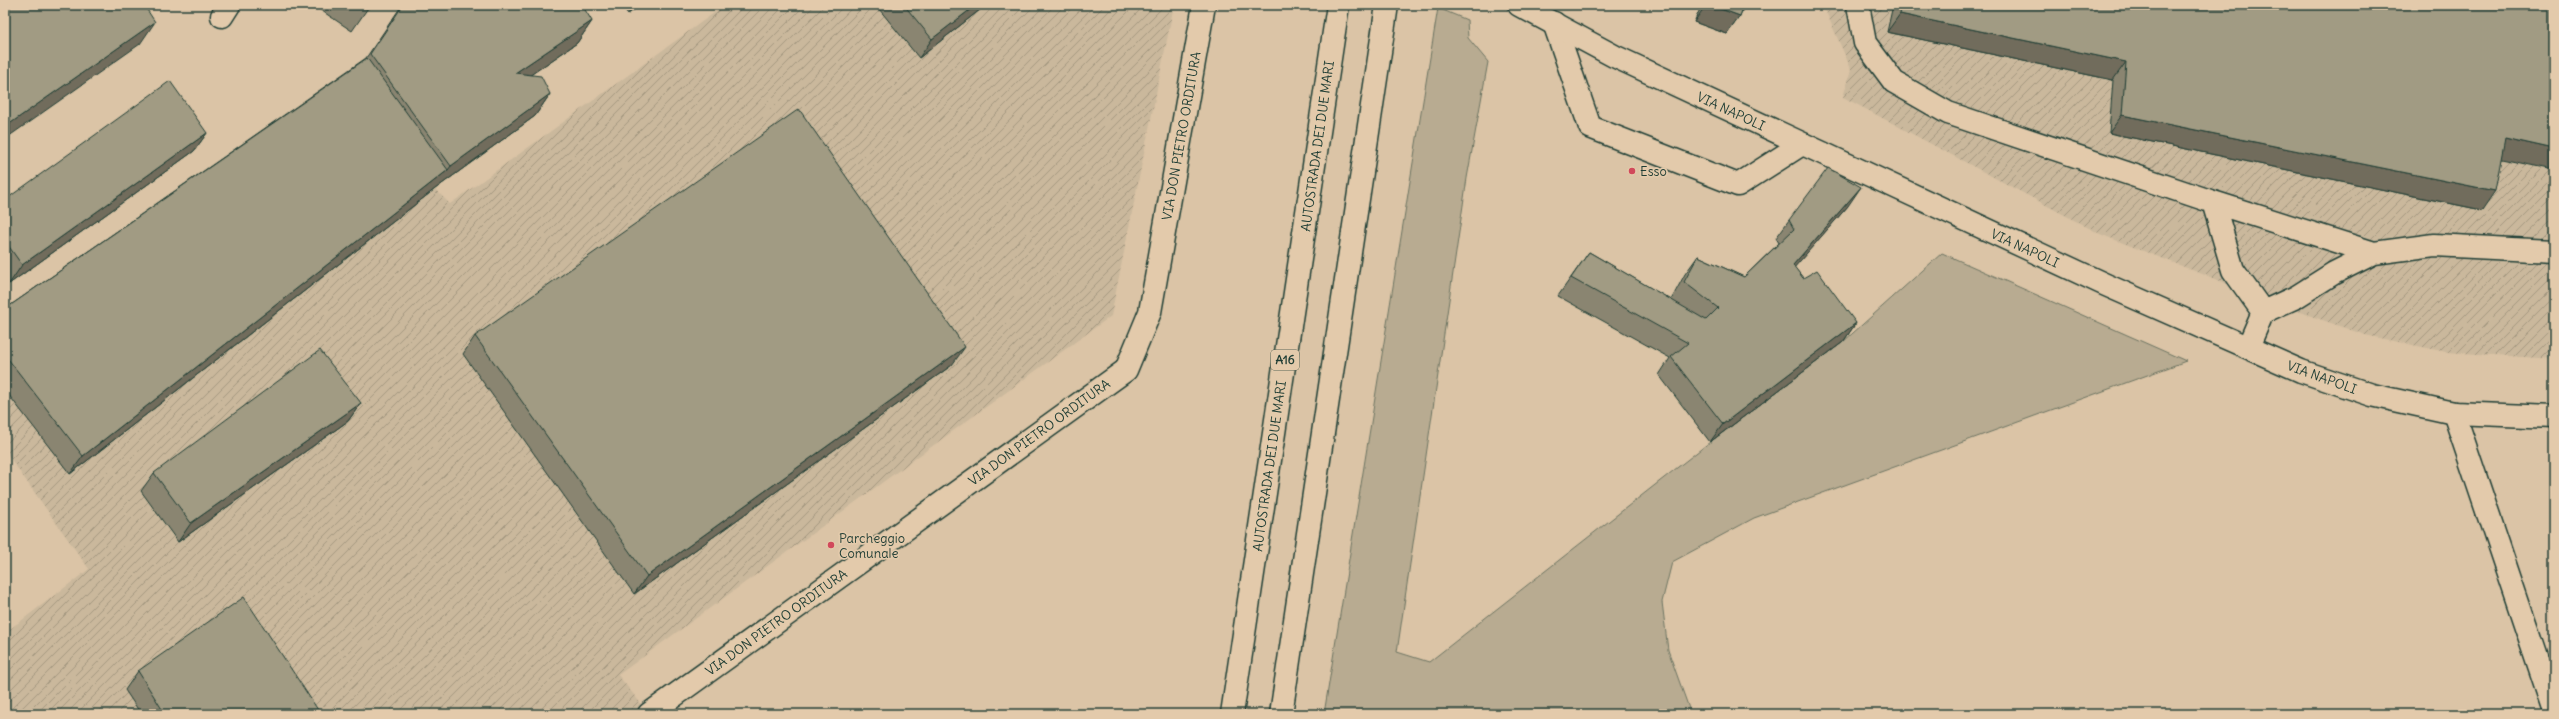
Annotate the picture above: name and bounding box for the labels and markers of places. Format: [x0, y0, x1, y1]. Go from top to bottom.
place label: Esso [1640, 163, 1667, 180]
marker: Esso [1627, 166, 1637, 176]
place label: Parcheggio Comunale [839, 530, 905, 562]
marker: Parcheggio Comunale [826, 540, 836, 550]

